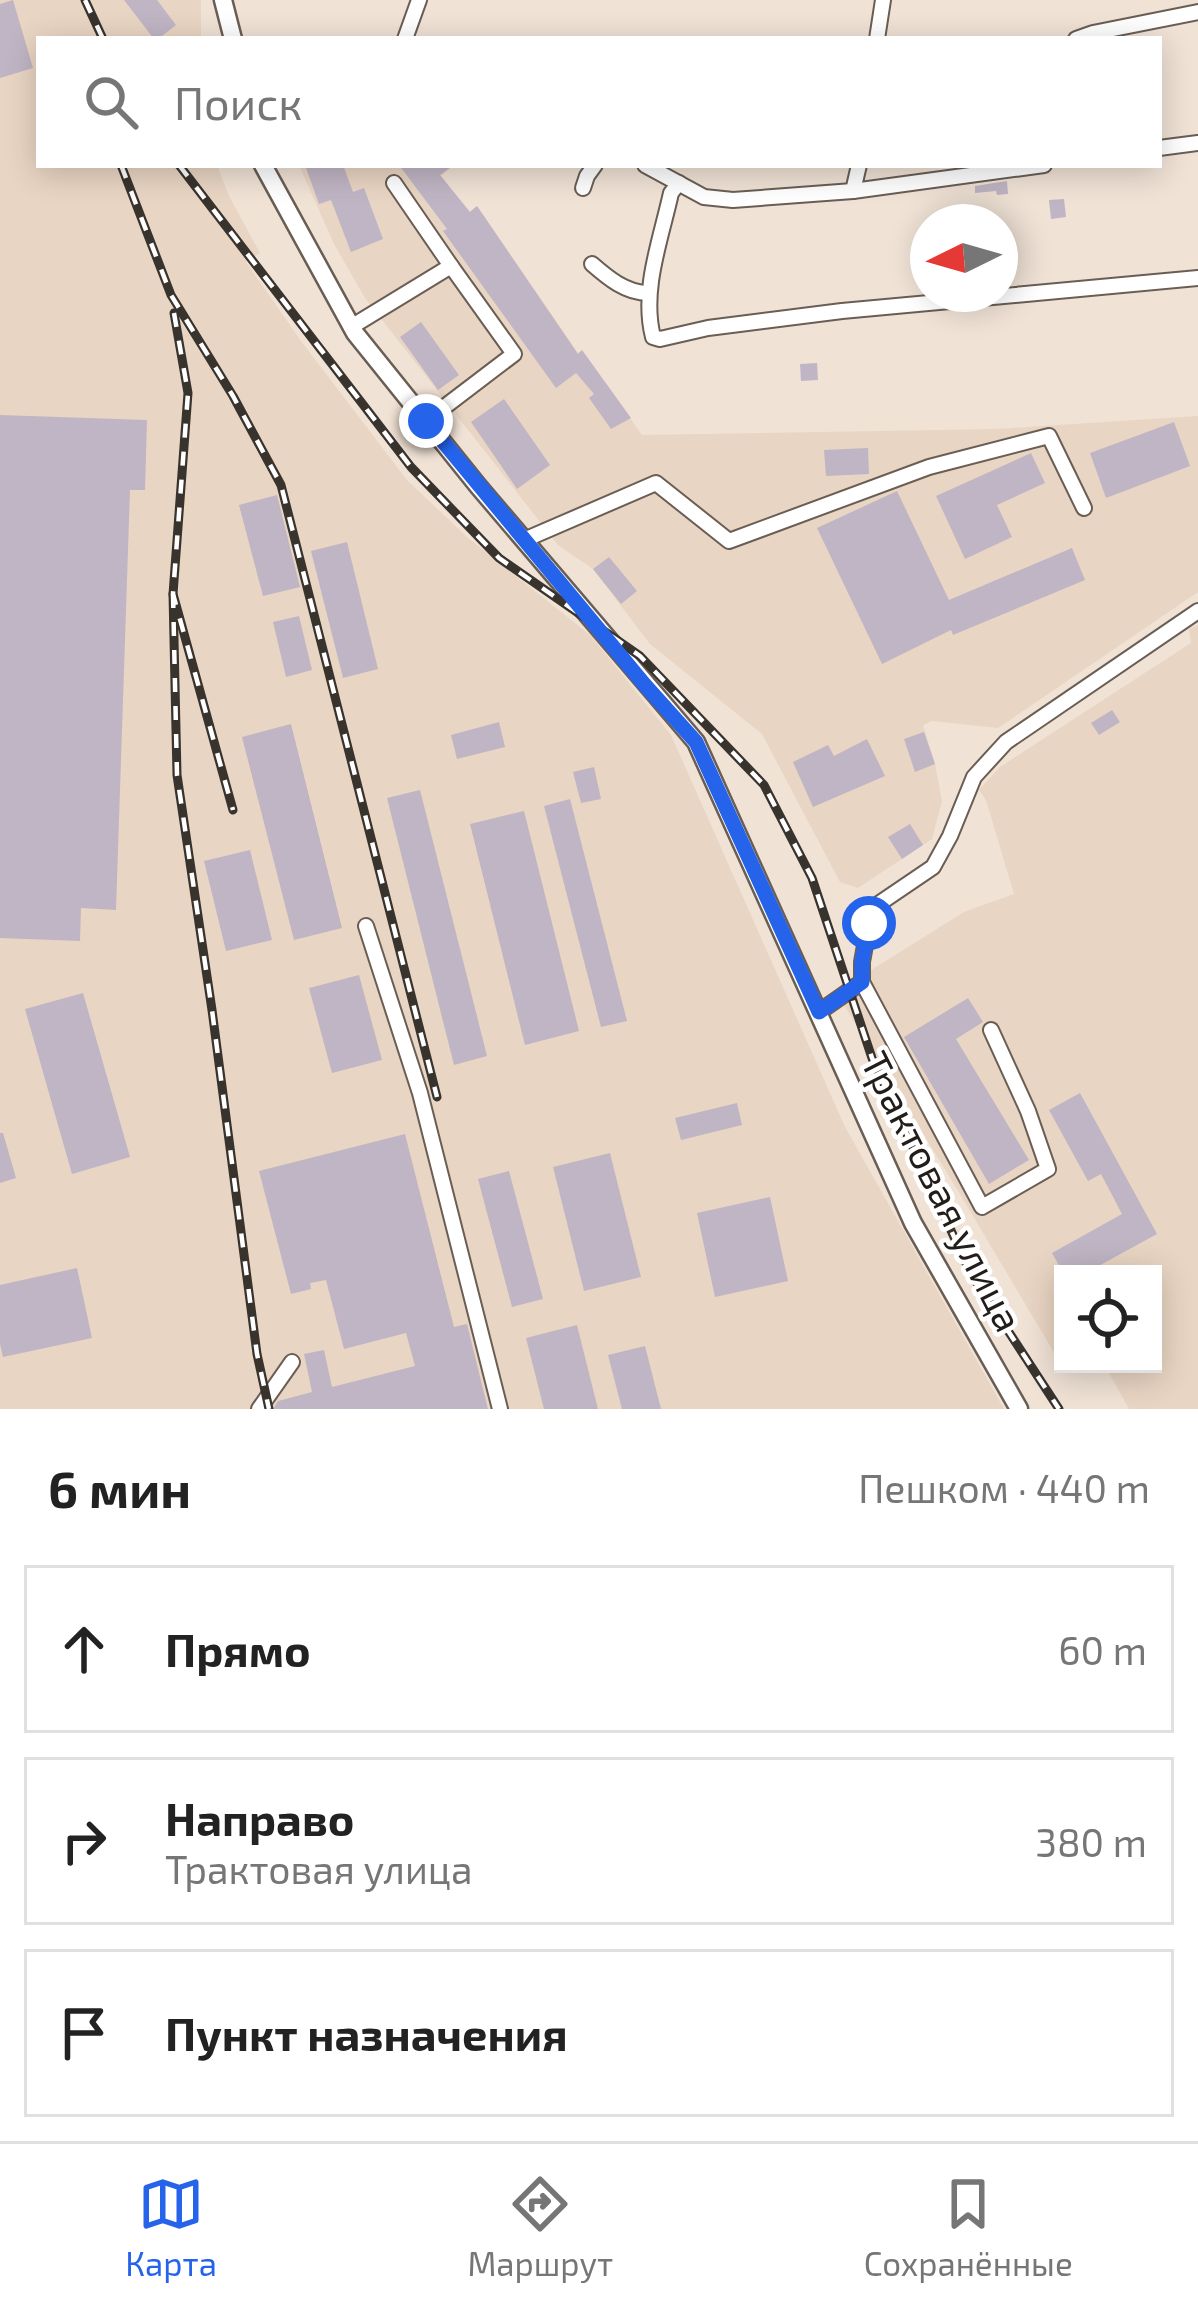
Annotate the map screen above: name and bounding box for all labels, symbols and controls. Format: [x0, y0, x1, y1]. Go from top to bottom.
search box [36, 36, 1162, 168]
icon: search [78, 69, 144, 135]
text: Поиск [174, 75, 302, 129]
north arrow [910, 204, 1018, 312]
route end [399, 394, 453, 448]
route start [842, 896, 896, 950]
street label: Трактовая улица [851, 1043, 1034, 1339]
map controls [1054, 1265, 1162, 1373]
button: locate [1054, 1265, 1162, 1373]
text: 6 мин [48, 1457, 191, 1518]
text: Пешком · 440 m [858, 1464, 1150, 1511]
icon: ahead [51, 1616, 117, 1682]
text: Прямо [165, 1622, 311, 1676]
text: 60 m [1058, 1626, 1147, 1673]
text: Направо [165, 1791, 354, 1845]
icon: right [51, 1808, 117, 1874]
text: 380 m [1035, 1818, 1147, 1865]
text: Трактовая улица [165, 1845, 472, 1892]
icon: arrive [51, 2000, 117, 2066]
text: Пункт назначения [165, 2006, 568, 2060]
tab: Карта [125, 2171, 217, 2283]
tab: Маршрут [467, 2171, 613, 2283]
tab: Сохранённые [864, 2171, 1073, 2283]

